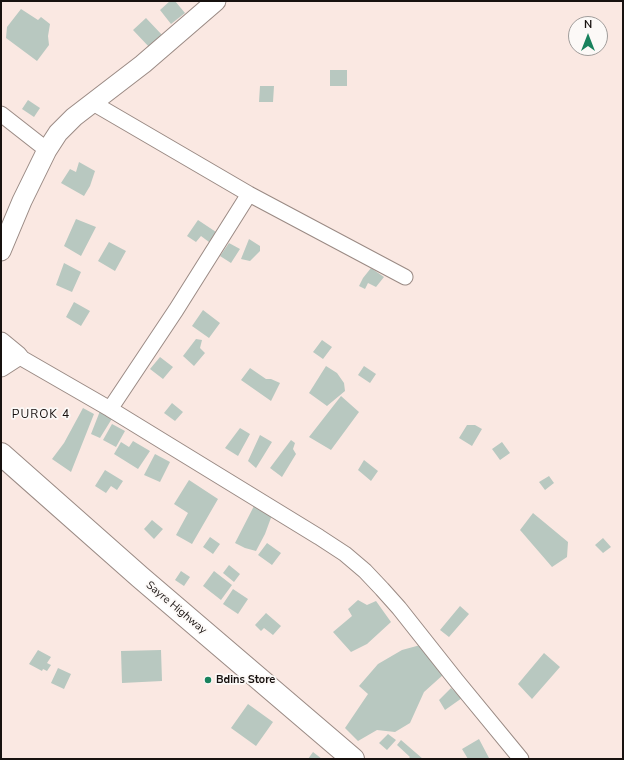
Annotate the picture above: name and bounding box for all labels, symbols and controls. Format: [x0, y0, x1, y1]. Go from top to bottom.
north arrow [568, 16, 608, 56]
text: N [584, 17, 592, 32]
district label: PUROK 4 [12, 408, 70, 422]
street label: Sayre Highway [143, 579, 209, 637]
place label: Bdins Store [216, 673, 275, 687]
marker: Bdins Store [203, 675, 213, 685]

